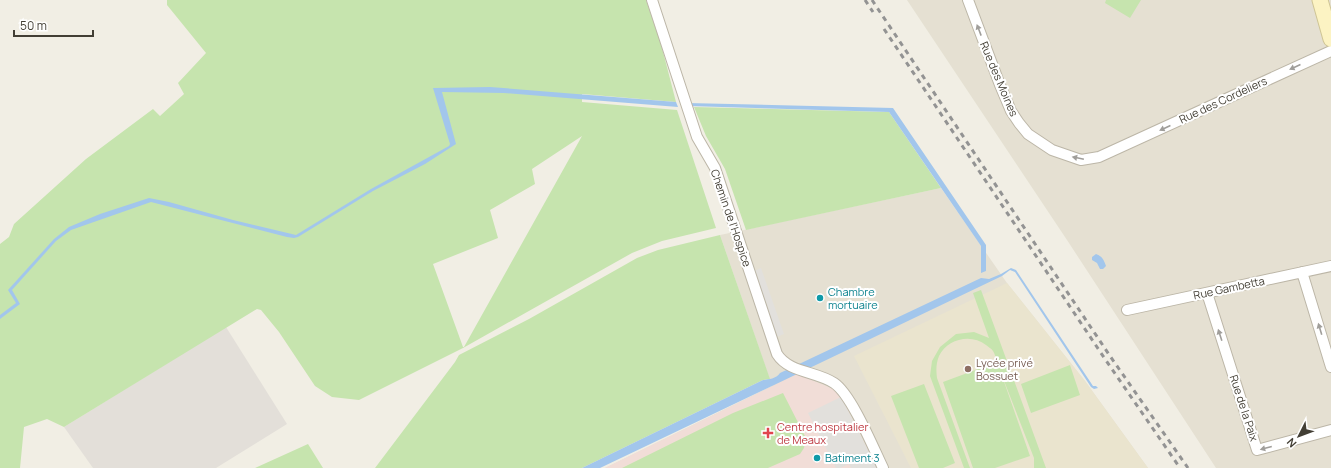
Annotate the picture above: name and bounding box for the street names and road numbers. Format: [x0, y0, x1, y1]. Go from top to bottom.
street label: Rue des Moines [977, 39, 1022, 119]
street label: Rue des Cordeliers [1176, 73, 1269, 126]
street label: Chemin de l'Hospice [708, 167, 755, 269]
street label: Rue Gambetta [1192, 273, 1266, 302]
street label: Rue de la Paix [1227, 373, 1262, 443]

